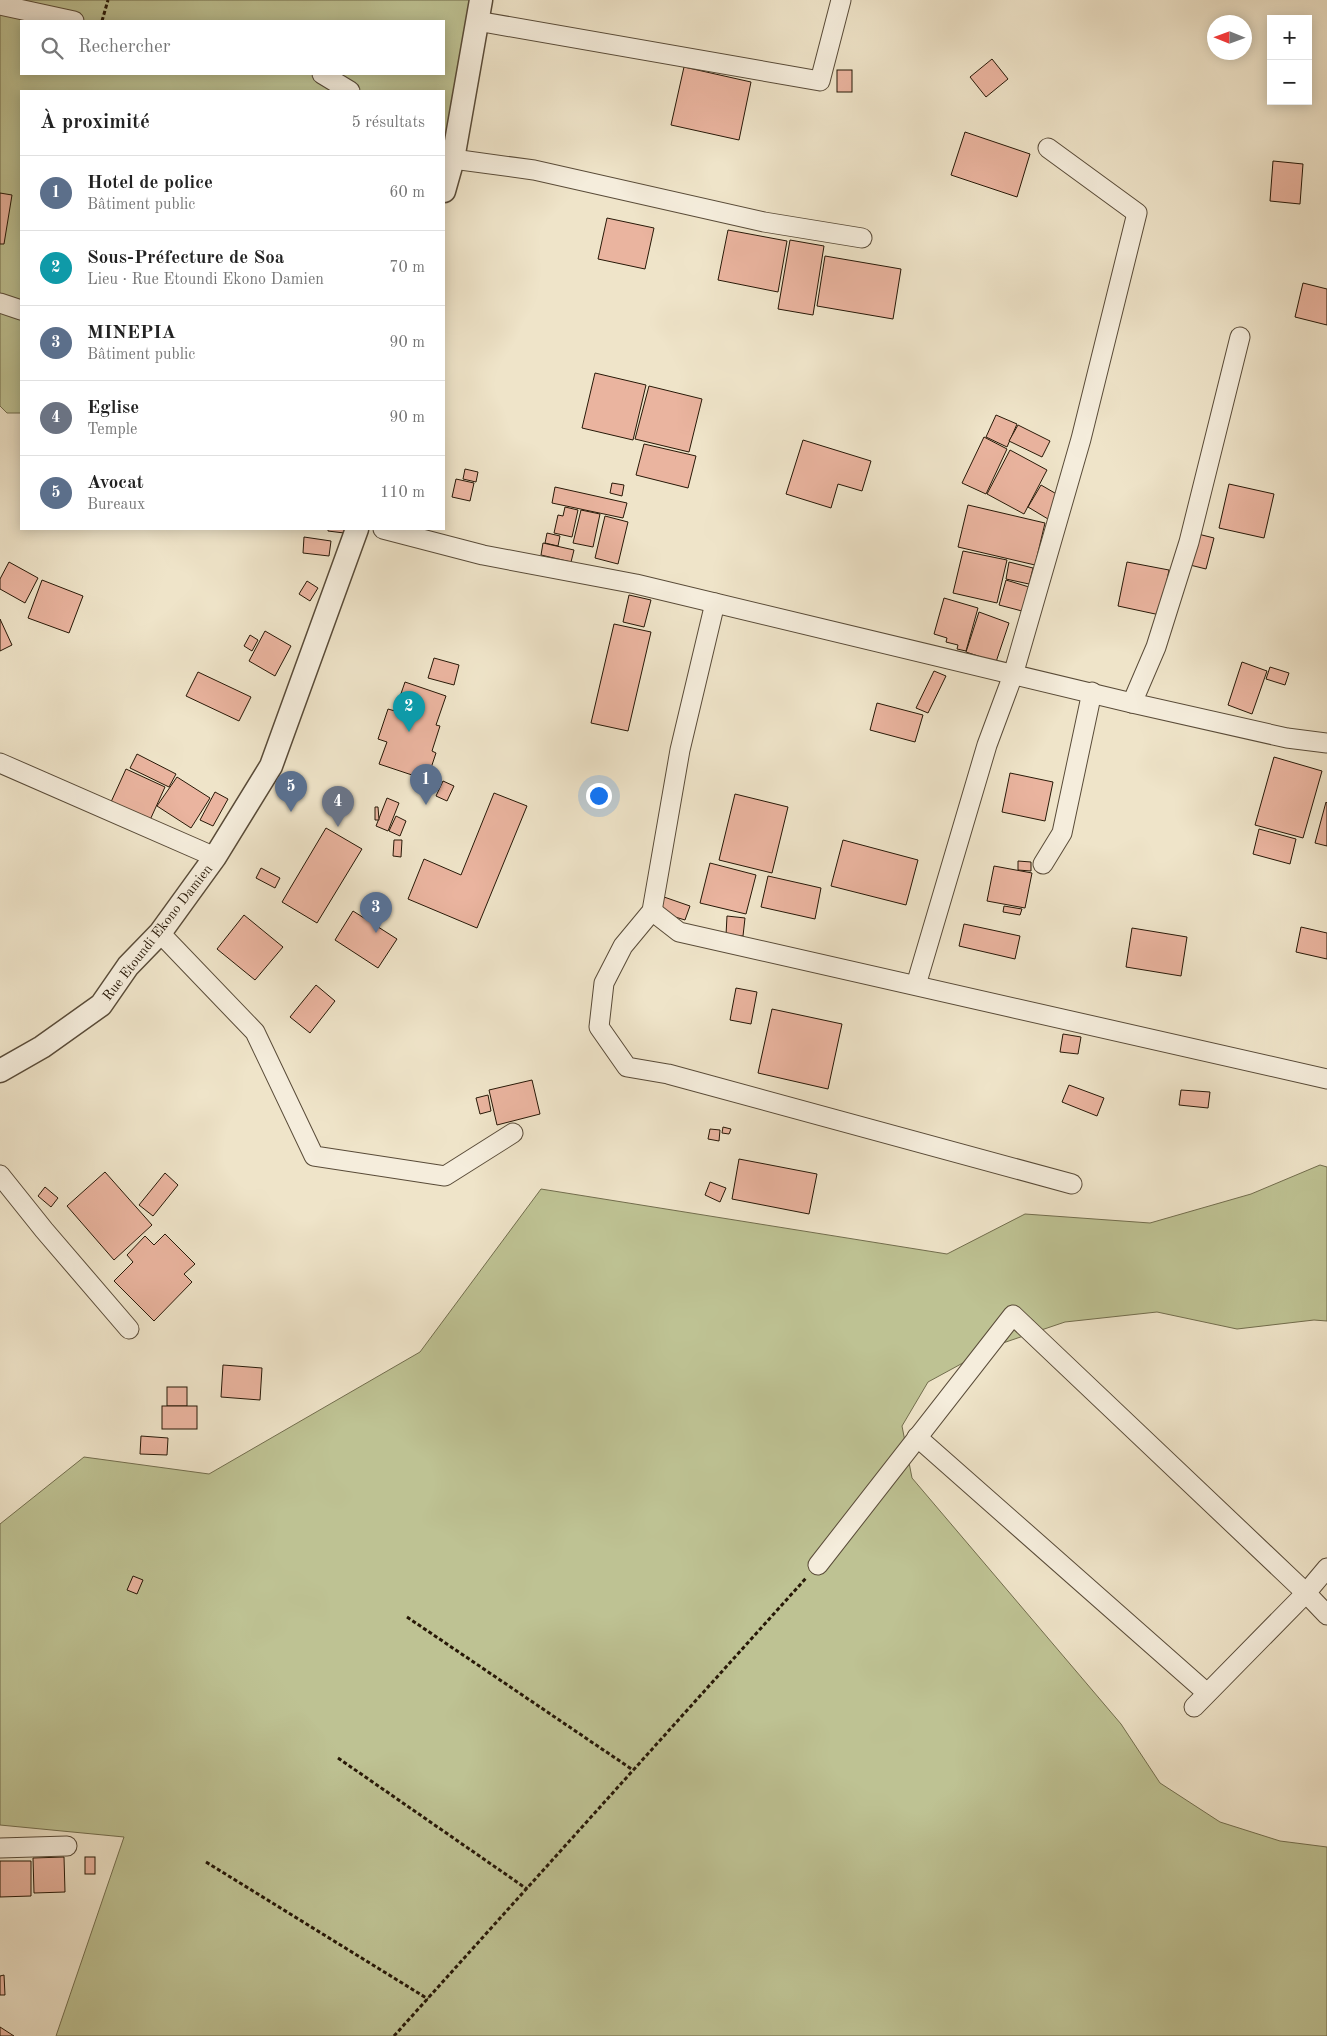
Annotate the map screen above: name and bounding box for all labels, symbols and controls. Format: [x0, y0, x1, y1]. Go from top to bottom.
north arrow [1207, 15, 1252, 60]
map controls [1267, 15, 1312, 105]
button: + [1267, 15, 1312, 60]
search box [20, 20, 445, 75]
icon: search [38, 34, 66, 62]
text: Rechercher [78, 38, 171, 57]
button: − [1267, 60, 1312, 105]
text: À proximité [40, 112, 150, 133]
text: 5 résultats [351, 115, 425, 131]
text: Hotel de police [87, 174, 213, 193]
text: 1 [51, 185, 61, 201]
text: 60 m [389, 185, 425, 201]
text: Bâtiment public [87, 197, 195, 213]
text: Sous-Préfecture de Soa [87, 249, 285, 268]
text: 2 [51, 260, 61, 276]
text: 70 m [389, 260, 425, 276]
text: Lieu · Rue Etoundi Ekono Damien [87, 272, 324, 288]
text: MINEPIA [87, 324, 176, 343]
text: 3 [51, 335, 61, 351]
text: 90 m [389, 335, 425, 351]
text: Bâtiment public [87, 347, 195, 363]
text: Eglise [87, 399, 139, 418]
text: 4 [51, 410, 61, 426]
text: 90 m [389, 410, 425, 426]
text: Temple [87, 422, 137, 438]
text: Avocat [87, 474, 144, 493]
text: 5 [51, 485, 61, 501]
text: 110 m [380, 485, 425, 501]
text: Bureaux [87, 497, 145, 513]
pin: 2 [393, 691, 425, 732]
pin: 1 [410, 764, 442, 805]
pin: 5 [275, 771, 307, 812]
your location [586, 783, 612, 809]
pin: 4 [322, 786, 354, 827]
street label: Rue Etoundi Ekono Damien [100, 862, 215, 1003]
pin: 3 [360, 892, 392, 933]

